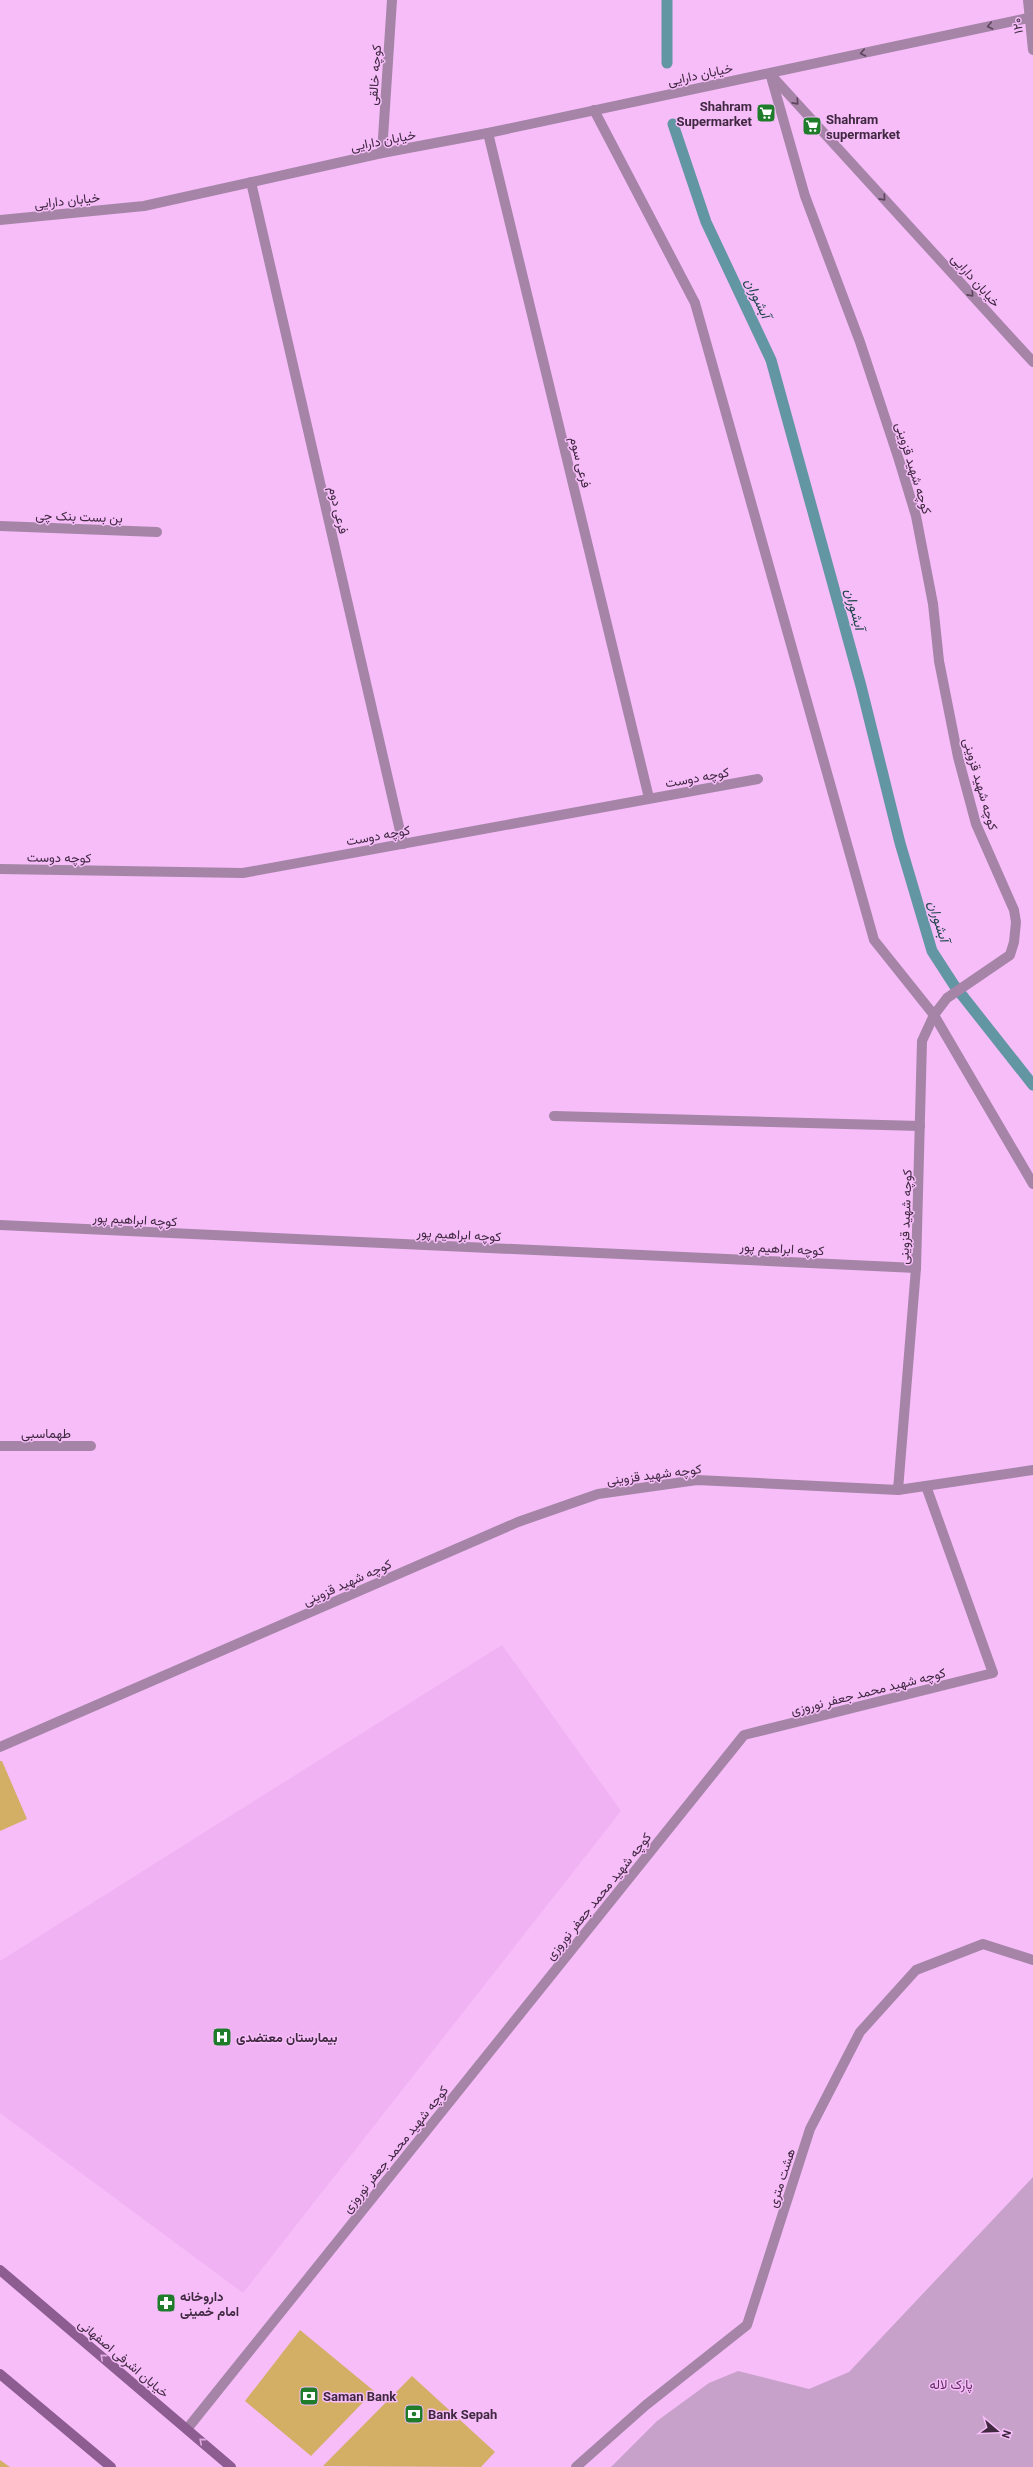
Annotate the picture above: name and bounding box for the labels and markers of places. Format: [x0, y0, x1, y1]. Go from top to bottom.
place label: Shahram Supermarket [676, 99, 753, 129]
supermarket icon: Shahram Supermarket [755, 102, 777, 124]
place label: Shahram supermarket [826, 112, 901, 142]
supermarket icon: Shahram supermarket [801, 115, 823, 137]
hospital icon: بیمارستان معتضدی [211, 2026, 233, 2048]
place label: بیمارستان معتضدی [236, 2030, 337, 2046]
place label: داروخانه امام خمینی [180, 2289, 239, 2320]
pharmacy icon: داروخانه امام خمینی [155, 2292, 177, 2314]
bank icon: Saman Bank [298, 2385, 320, 2407]
place label: Saman Bank [323, 2389, 397, 2404]
bank icon: Bank Sepah [403, 2403, 425, 2425]
place label: Bank Sepah [428, 2407, 497, 2422]

